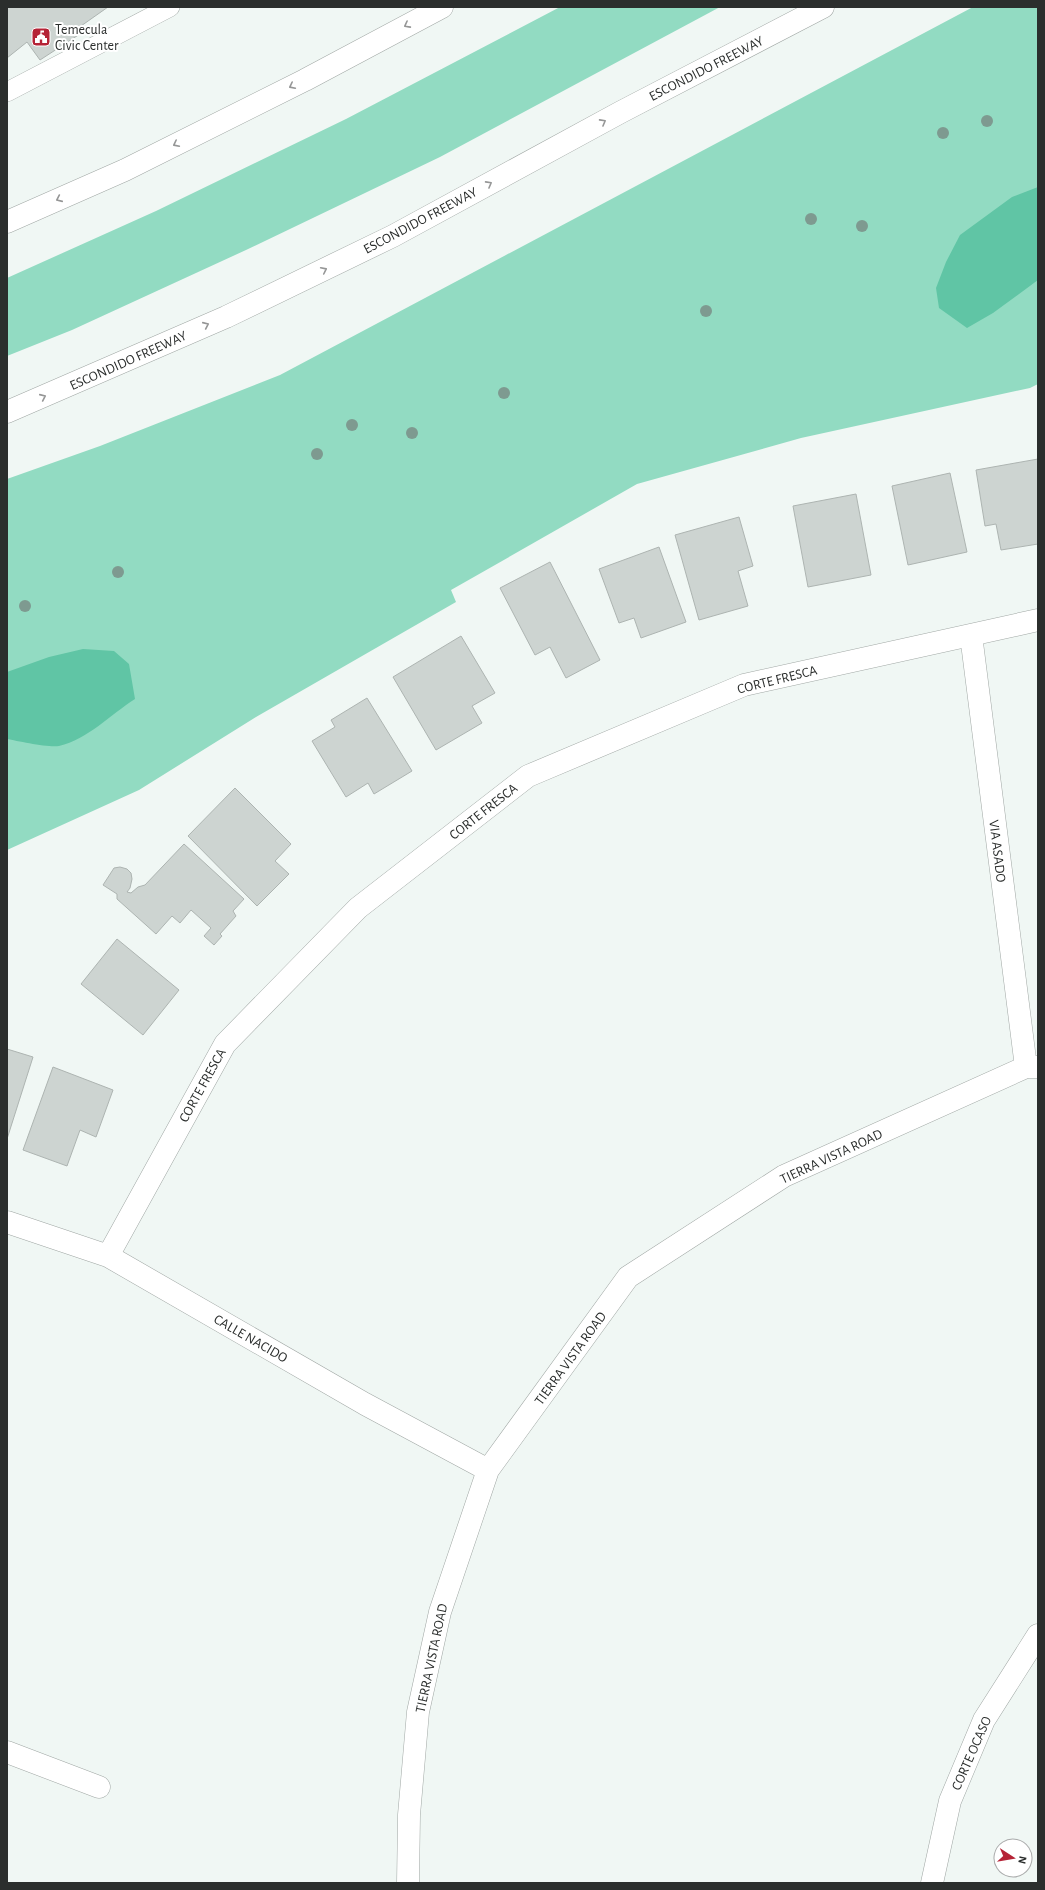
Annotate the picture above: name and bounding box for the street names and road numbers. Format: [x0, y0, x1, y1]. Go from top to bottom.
street label: ESCONDIDO FREEWAY [647, 34, 767, 104]
street label: ESCONDIDO FREEWAY [361, 185, 480, 257]
street label: ESCONDIDO FREEWAY [68, 329, 190, 393]
street label: CORTE FRESCA [736, 663, 819, 697]
street label: CORTE FRESCA [447, 781, 520, 843]
street label: VIA ASADO [986, 819, 1008, 883]
street label: CORTE FRESCA [177, 1046, 229, 1125]
street label: TIERRA VISTA ROAD [778, 1127, 885, 1187]
street label: TIERRA VISTA ROAD [532, 1309, 609, 1408]
street label: CALLE NACIDO [211, 1312, 290, 1366]
street label: TIERRA VISTA ROAD [414, 1602, 450, 1714]
street label: CORTE OCASO [949, 1714, 994, 1792]

